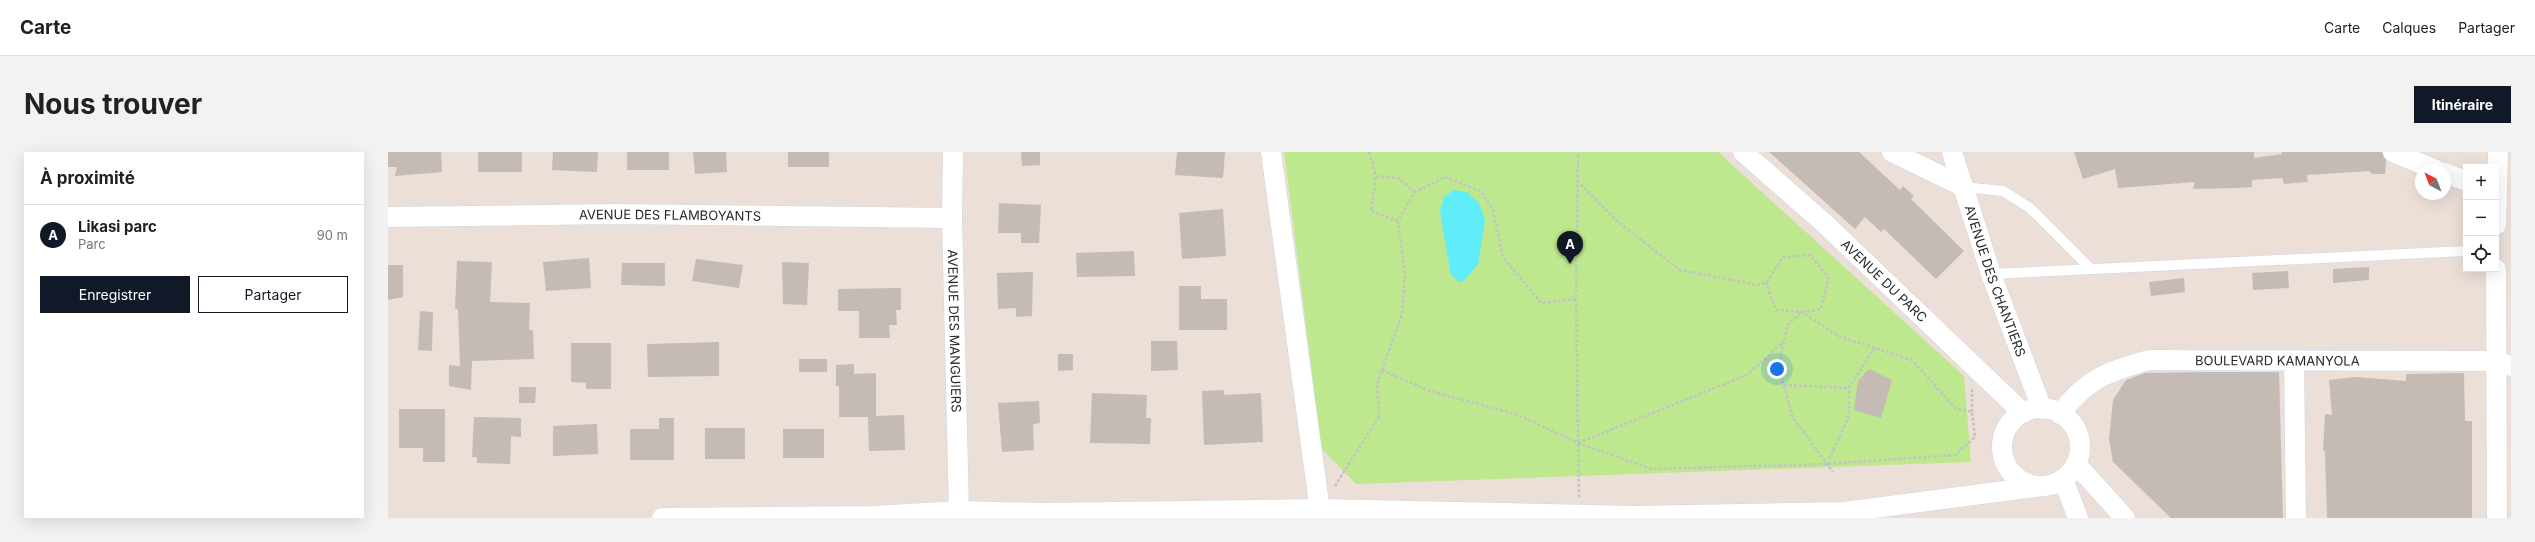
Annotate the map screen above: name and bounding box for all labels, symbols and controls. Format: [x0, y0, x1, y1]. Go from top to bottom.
text: Carte [20, 16, 71, 39]
text: Carte [2324, 19, 2360, 36]
text: Calques [2382, 19, 2436, 36]
text: Partager [2458, 19, 2515, 36]
button: Itinéraire [2414, 86, 2511, 123]
text: Nous trouver [24, 87, 202, 121]
north arrow [2415, 164, 2451, 200]
map controls [2463, 164, 2499, 272]
button: + [2463, 164, 2499, 200]
text: À proximité [40, 168, 135, 188]
button: − [2463, 200, 2499, 236]
street label: AVENUE DES CHANTIERS [1962, 203, 2029, 359]
street label: AVENUE DES FLAMBOYANTS [579, 206, 761, 224]
text: Likasi parc [78, 217, 157, 236]
text: A [48, 227, 58, 243]
text: 90 m [317, 227, 348, 243]
pin: A [1557, 231, 1583, 264]
text: Parc [78, 236, 106, 252]
street label: AVENUE DU PARC [1838, 236, 1931, 325]
button: locate [2463, 236, 2499, 272]
street label: AVENUE DES MANGUIERS [945, 249, 965, 413]
button: Enregistrer [40, 276, 190, 313]
button: Partager [198, 276, 348, 313]
street label: BOULEVARD KAMANYOLA [2195, 352, 2360, 369]
your location [1767, 359, 1787, 379]

